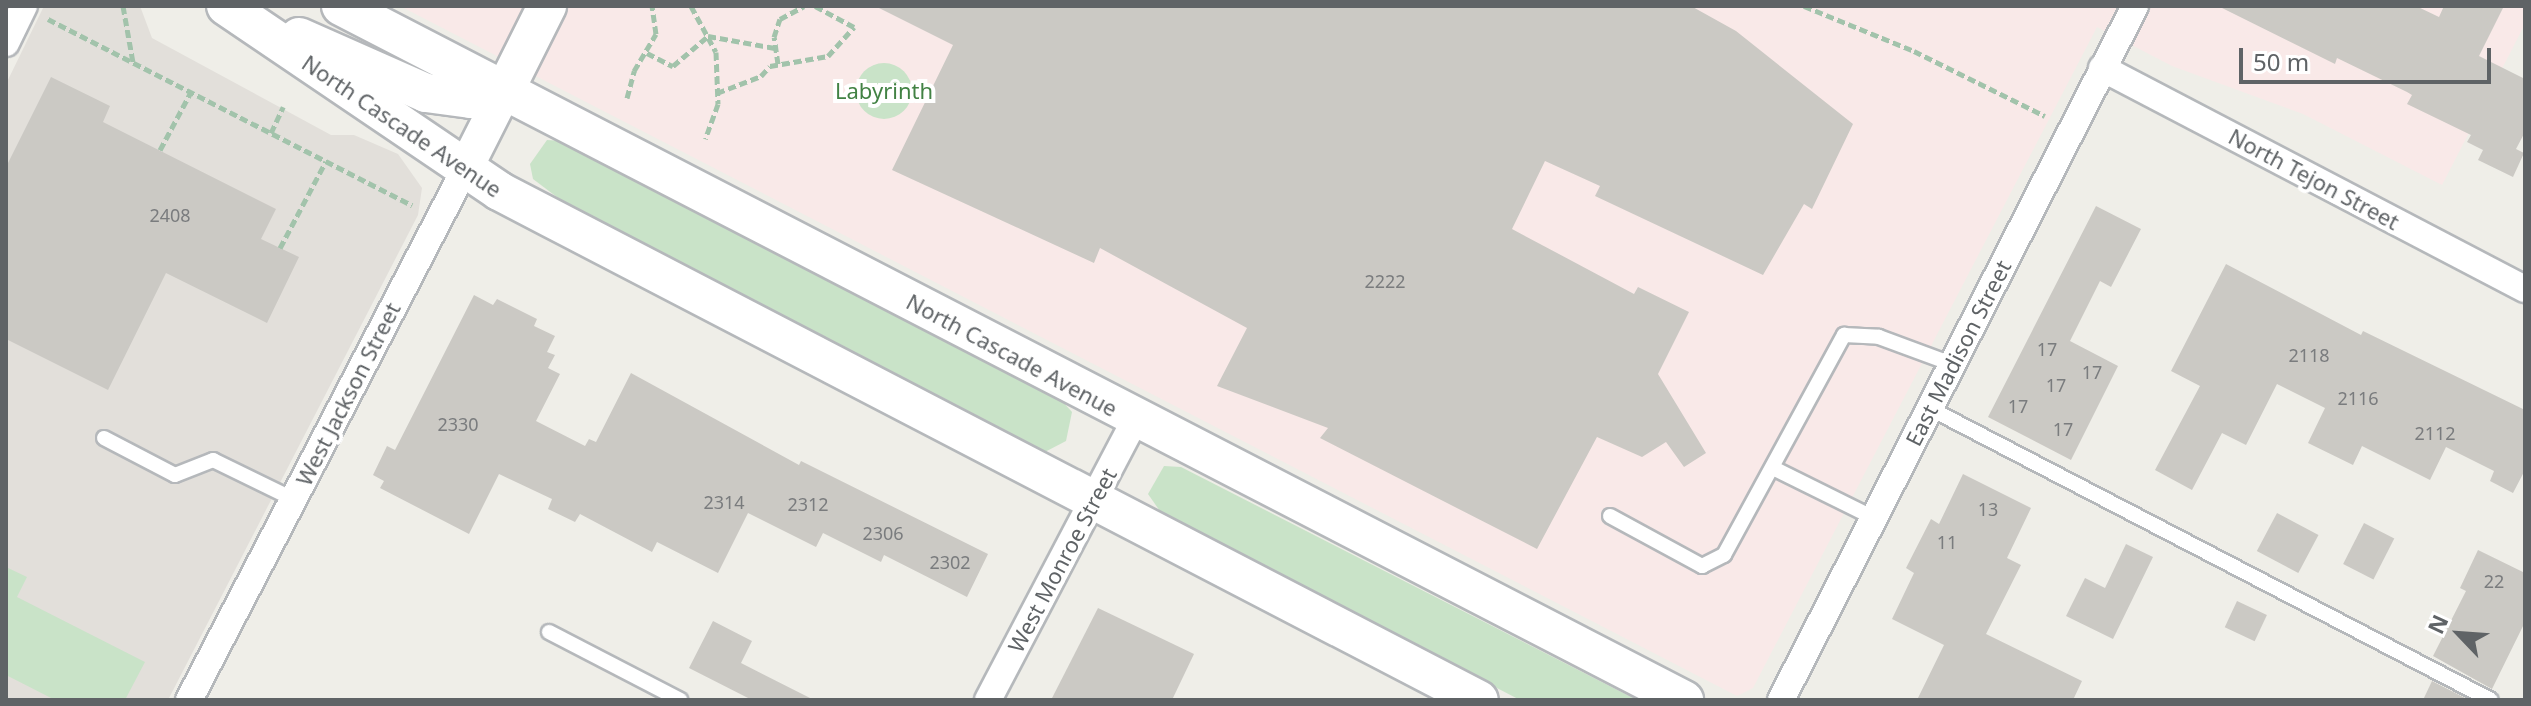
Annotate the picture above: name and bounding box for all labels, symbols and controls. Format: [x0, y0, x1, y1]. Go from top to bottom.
scale bar [2243, 32, 2495, 82]
text: 50 m [2253, 45, 2309, 78]
street label: North Cascade Avenue [297, 49, 507, 203]
park label: Labyrinth [835, 78, 933, 104]
street label: North Tejon Street [2224, 123, 2404, 235]
house number: 2408 [149, 204, 191, 226]
street label: East Madison Street [1900, 256, 2016, 450]
house number: 2222 [1364, 270, 1406, 292]
street label: North Cascade Avenue [902, 288, 1122, 422]
street label: West Jackson Street [290, 298, 406, 490]
house number: 17 [2037, 338, 2057, 360]
house number: 2118 [2288, 344, 2330, 366]
house number: 17 [2082, 361, 2102, 383]
house number: 17 [2046, 374, 2066, 396]
house number: 2116 [2337, 387, 2379, 409]
house number: 17 [2008, 395, 2028, 417]
house number: 2330 [437, 413, 479, 435]
house number: 17 [2053, 418, 2073, 440]
house number: 2112 [2414, 422, 2456, 444]
street label: West Monroe Street [1002, 463, 1122, 657]
house number: 2314 [703, 491, 745, 513]
house number: 2312 [787, 493, 829, 515]
house number: 13 [1978, 498, 1998, 520]
house number: 2306 [862, 522, 904, 544]
house number: 11 [1937, 531, 1957, 553]
house number: 2302 [929, 551, 971, 573]
house number: 22 [2484, 570, 2504, 592]
north arrow [2419, 594, 2499, 674]
text: N [2420, 609, 2455, 638]

